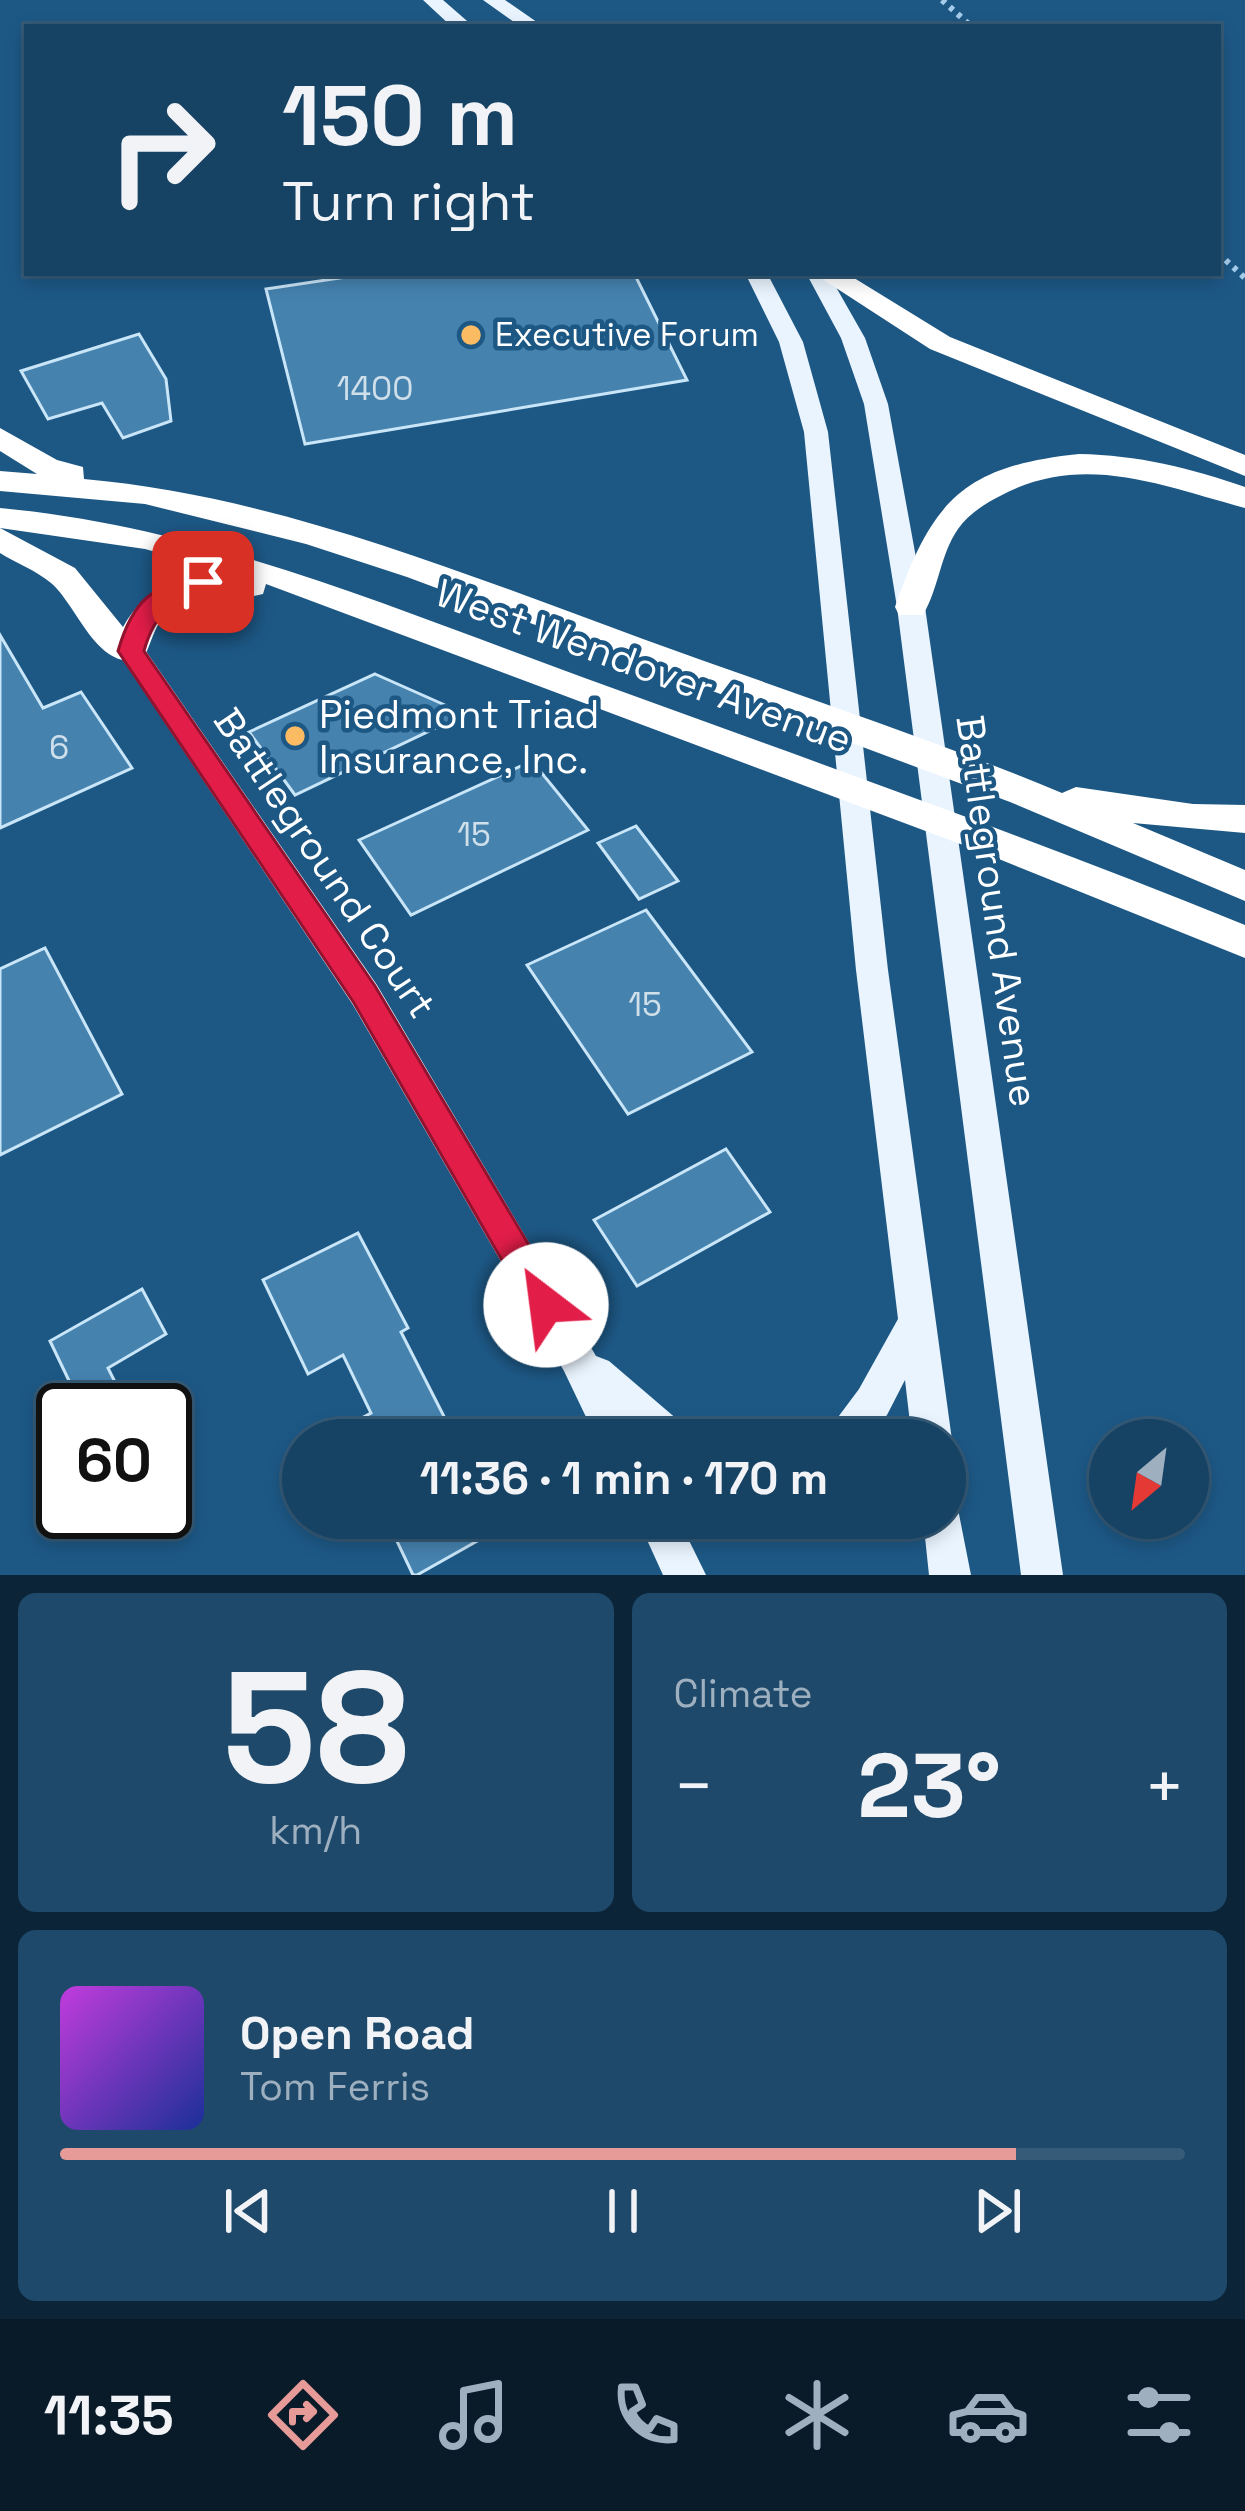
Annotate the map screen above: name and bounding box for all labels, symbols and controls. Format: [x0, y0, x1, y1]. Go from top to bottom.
text: 150 m [282, 62, 518, 170]
icon: right [84, 72, 240, 228]
text: Turn right [282, 167, 535, 236]
place label: Executive Forum [495, 314, 759, 356]
marker: Executive Forum [458, 322, 484, 348]
house number: 1400 [337, 368, 413, 410]
pin [152, 531, 254, 633]
icon: arrive [170, 549, 236, 615]
street label: West Wendover Avenue [429, 568, 859, 764]
place label: Piedmont Triad Insurance, Inc. [319, 690, 599, 784]
street label: Battleground Court [203, 699, 447, 1027]
street label: Battleground Avenue [945, 712, 1049, 1110]
marker: Piedmont Triad Insurance, Inc. [282, 723, 308, 749]
house number: 6 [49, 727, 69, 769]
house number: 15 [457, 814, 491, 856]
house number: 15 [628, 984, 662, 1026]
position arrow [483, 1242, 609, 1368]
speed limit sign: 60 [36, 1383, 192, 1539]
north arrow [1089, 1419, 1209, 1539]
map controls [1089, 1419, 1209, 1539]
text: 11:36 · 1 min · 170 m [420, 1450, 828, 1507]
text: 58 [222, 1628, 409, 1828]
text: Climate [674, 1669, 813, 1718]
text: 23° [857, 1728, 1001, 1843]
text: − [674, 1744, 714, 1828]
text: + [1144, 1744, 1185, 1828]
text: km/h [269, 1806, 362, 1855]
text: Open Road [240, 2005, 475, 2062]
text: Tom Ferris [240, 2062, 430, 2111]
icon: previous [215, 2178, 281, 2244]
icon: pause [590, 2178, 656, 2244]
icon: next [965, 2178, 1031, 2244]
icon: directions [261, 2373, 345, 2457]
icon: music [432, 2373, 516, 2457]
icon: phone [604, 2373, 688, 2457]
icon: climate [775, 2373, 859, 2457]
icon: car [946, 2373, 1030, 2457]
icon: filters [1117, 2373, 1201, 2457]
text: 11:35 [44, 2381, 174, 2450]

